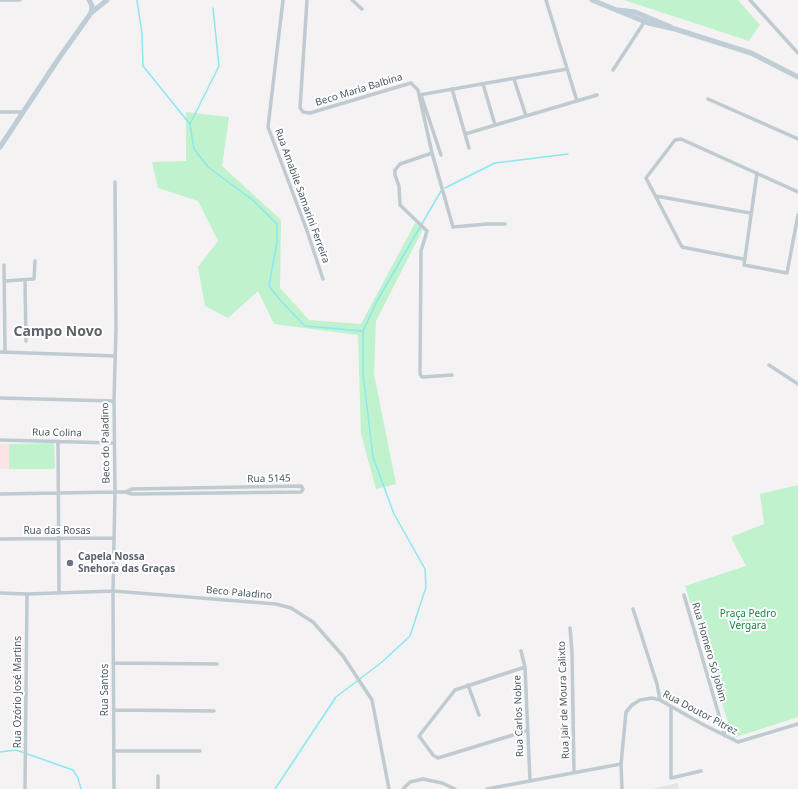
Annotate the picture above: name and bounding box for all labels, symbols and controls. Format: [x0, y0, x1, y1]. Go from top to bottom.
street label: Beco Maria Balbina [314, 71, 404, 109]
street label: Rua Amabile Samarini Ferreira [272, 127, 332, 265]
district label: Campo Novo [14, 324, 102, 340]
street label: Beco do Paladino [99, 402, 113, 484]
street label: Rua Colina [32, 427, 82, 439]
street label: Rua 5145 [247, 473, 291, 485]
street label: Rua das Rosas [23, 525, 91, 537]
place label: Capela Nossa Snehora das Graças [78, 551, 175, 574]
marker: Capela Nossa Snehora das Graças [65, 558, 75, 568]
street label: Beco Paladino [205, 584, 273, 602]
street label: Rua Homero Só Jobim [689, 601, 729, 703]
park label: Praça Pedro Vergara [720, 608, 776, 632]
street label: Rua Ozório José Martins [12, 636, 24, 748]
street label: Rua Jair de Moura Calixto [556, 641, 572, 759]
street label: Rua Santos [99, 664, 111, 716]
street label: Rua Carlos Nobre [512, 675, 526, 757]
street label: Rua Doutor Pitrez [661, 688, 739, 738]

